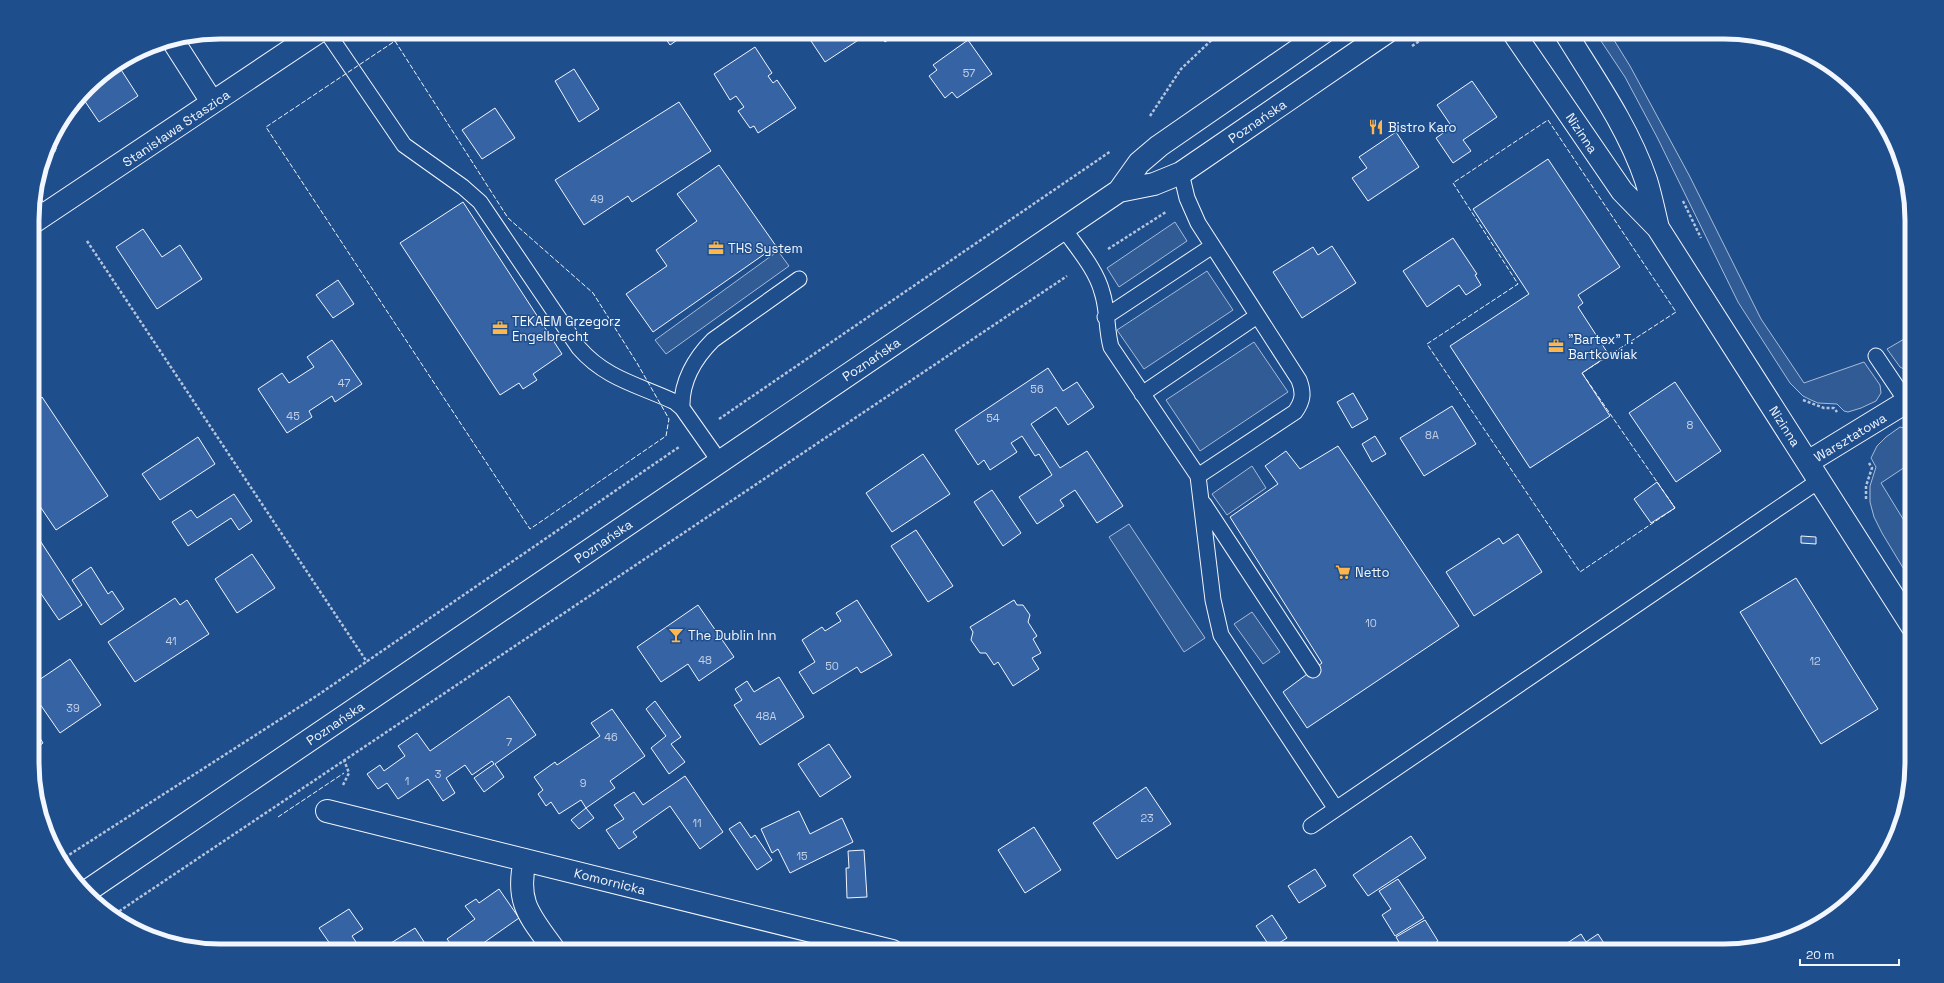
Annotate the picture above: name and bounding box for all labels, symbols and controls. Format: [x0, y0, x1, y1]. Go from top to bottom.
house number: 57 [963, 66, 975, 80]
street label: Stanisława Staszica [119, 86, 234, 171]
street label: Poznańska [1225, 95, 1290, 147]
street label: Nizinna [1562, 110, 1602, 157]
restaurant icon: Bistro Karo [1367, 118, 1385, 136]
place label: Bistro Karo [1388, 119, 1457, 136]
house number: 49 [590, 192, 604, 206]
office icon: THS System [707, 239, 725, 257]
place label: THS System [728, 240, 803, 257]
place label: TEKAEM Grzegorz Engelbrecht [512, 313, 621, 345]
office icon: TEKAEM Grzegorz Engelbrecht [491, 319, 509, 337]
place label: "Bartex" T. Bartkowiak [1568, 331, 1638, 363]
street label: Poznańska [839, 333, 904, 385]
office icon: "Bartex" T. Bartkowiak [1547, 337, 1565, 355]
house number: 47 [338, 376, 350, 390]
house number: 56 [1030, 382, 1044, 396]
street label: Nizinna [1765, 403, 1804, 450]
house number: 45 [286, 409, 300, 423]
street label: Warsztatowa [1811, 409, 1890, 466]
house number: 54 [986, 411, 1000, 425]
house number: 8 [1687, 418, 1694, 432]
house number: 8A [1425, 428, 1439, 442]
street label: Poznańska [571, 515, 636, 567]
supermarket icon: Netto [1334, 563, 1352, 581]
place label: Netto [1355, 564, 1390, 581]
house number: 10 [1365, 616, 1377, 630]
bar icon: The Dublin Inn [667, 626, 685, 644]
place label: The Dublin Inn [688, 627, 776, 644]
house number: 41 [165, 634, 177, 648]
house number: 48 [698, 653, 712, 667]
house number: 12 [1809, 654, 1821, 668]
house number: 50 [825, 659, 839, 673]
street label: Poznańska [303, 697, 368, 749]
house number: 39 [66, 701, 80, 715]
house number: 48A [756, 709, 776, 723]
house number: 46 [604, 730, 618, 744]
house number: 7 [506, 735, 512, 749]
house number: 3 [435, 767, 442, 781]
house number: 1 [405, 774, 409, 788]
house number: 9 [580, 776, 587, 790]
house number: 23 [1140, 811, 1154, 825]
house number: 11 [692, 816, 702, 830]
house number: 15 [796, 849, 808, 863]
street label: Komornicka [572, 864, 648, 899]
scale bar [1800, 941, 1899, 967]
text: 20 m [1806, 947, 1834, 963]

